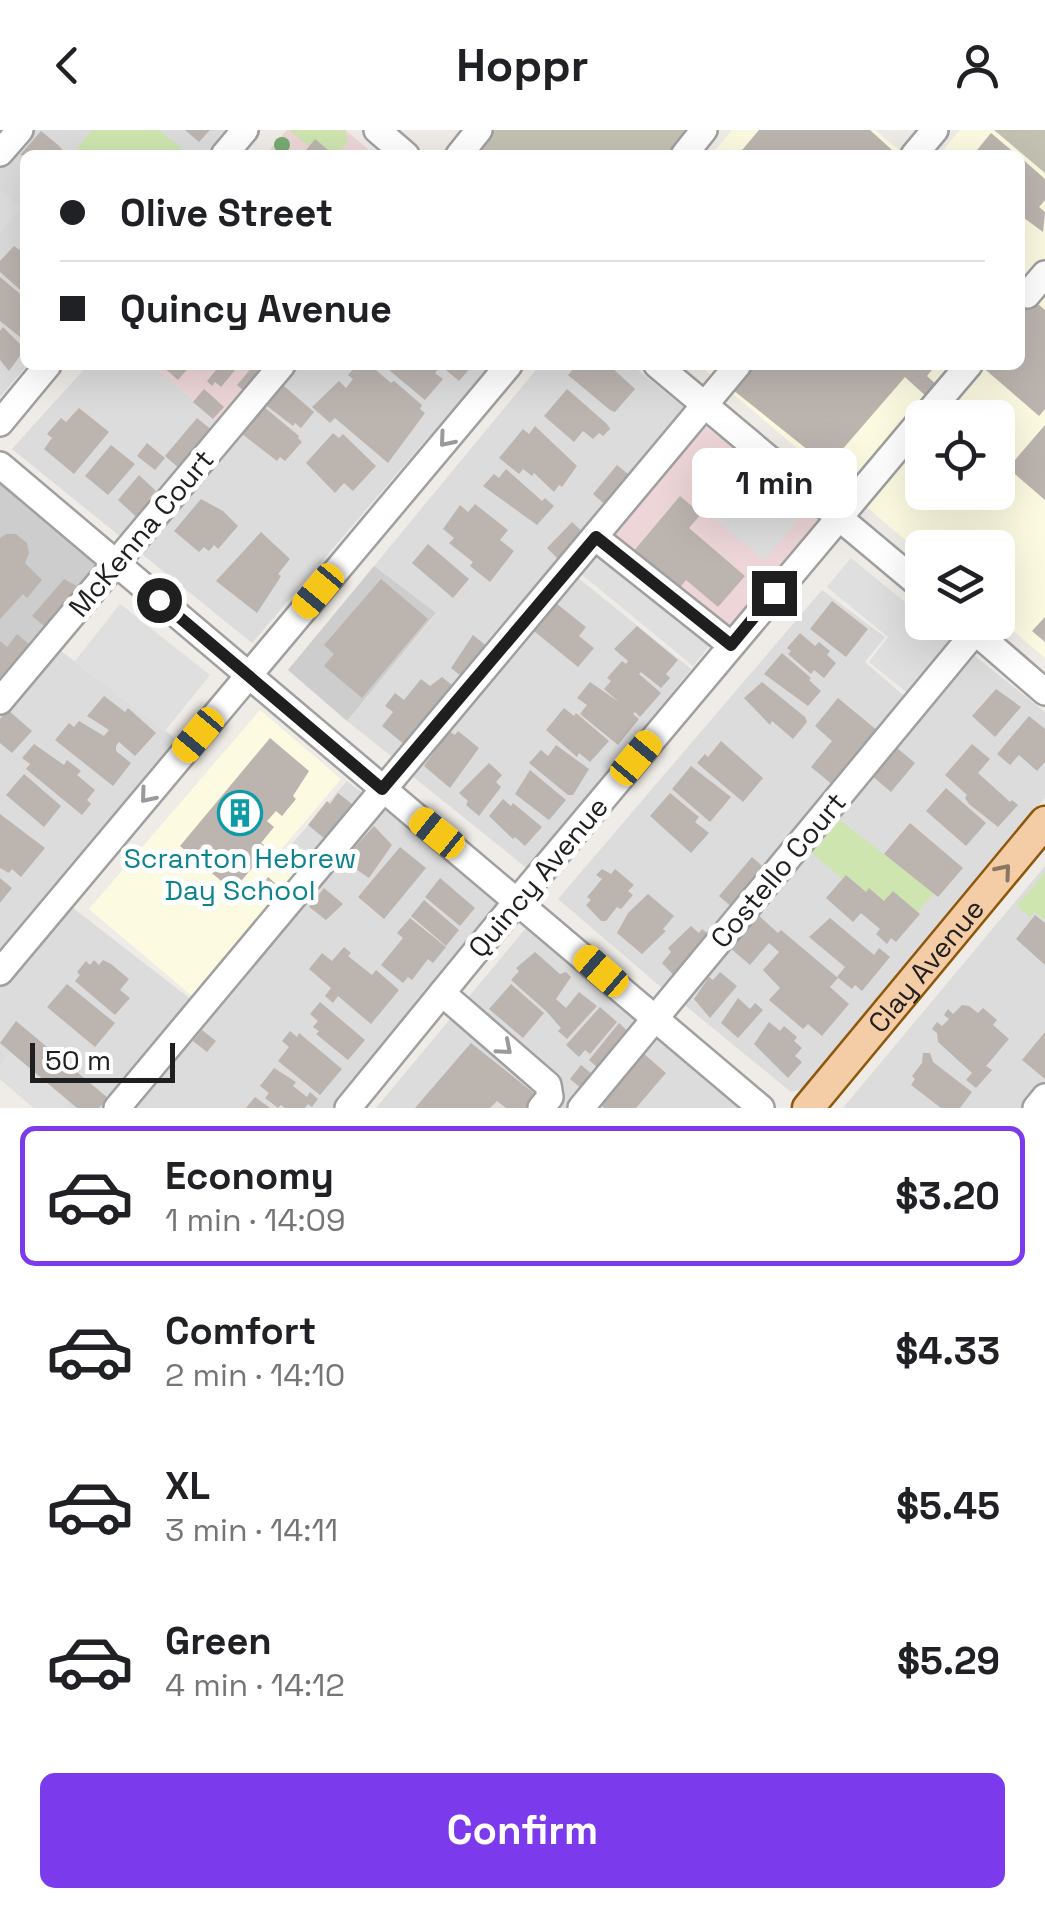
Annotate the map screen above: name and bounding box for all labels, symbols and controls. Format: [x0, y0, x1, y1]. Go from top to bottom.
text: Hoppr [456, 37, 589, 94]
icon: back [40, 38, 95, 93]
icon: person [950, 38, 1005, 93]
text: Olive Street [120, 189, 333, 237]
text: Quincy Avenue [120, 285, 392, 333]
map controls [905, 400, 1015, 640]
button: locate [905, 400, 1015, 510]
one-way arrow [440, 428, 458, 446]
street label: McKenna Court [61, 442, 221, 624]
callout: 1 min [692, 448, 856, 518]
text: 1 min [735, 463, 814, 503]
button: layers [905, 530, 1015, 640]
car [287, 558, 349, 624]
route end [752, 571, 797, 616]
route start [137, 578, 182, 623]
car [167, 702, 229, 768]
car [605, 725, 667, 791]
one-way arrow [141, 784, 159, 802]
street label: Costello Court [702, 785, 854, 955]
street label: Quincy Avenue [460, 789, 616, 965]
building icon: Scranton Hebrew Day School [217, 790, 263, 836]
car [404, 802, 470, 864]
place label: Scranton Hebrew Day School [124, 840, 356, 908]
one-way arrow [992, 865, 1010, 883]
street label: Clay Avenue [860, 891, 992, 1040]
car [569, 940, 633, 1002]
one-way arrow [493, 1037, 512, 1055]
scale bar [30, 1038, 175, 1083]
text: 50 m [45, 1042, 111, 1078]
icon: car [45, 1151, 135, 1241]
text: Economy [165, 1152, 334, 1200]
text: $3.20 [895, 1172, 1000, 1220]
text: 1 min · 14:09 [165, 1200, 346, 1240]
icon: car [45, 1306, 135, 1396]
text: Comfort [165, 1307, 316, 1355]
text: $4.33 [895, 1327, 1000, 1375]
text: 2 min · 14:10 [165, 1355, 345, 1395]
icon: car [45, 1461, 135, 1551]
text: XL [165, 1462, 210, 1510]
text: $5.45 [896, 1482, 1000, 1530]
text: 3 min · 14:11 [165, 1510, 338, 1550]
icon: car [45, 1616, 135, 1706]
text: Green [165, 1617, 272, 1665]
text: $5.29 [897, 1637, 1000, 1685]
text: 4 min · 14:12 [165, 1665, 345, 1705]
button: Confirm [40, 1773, 1005, 1888]

